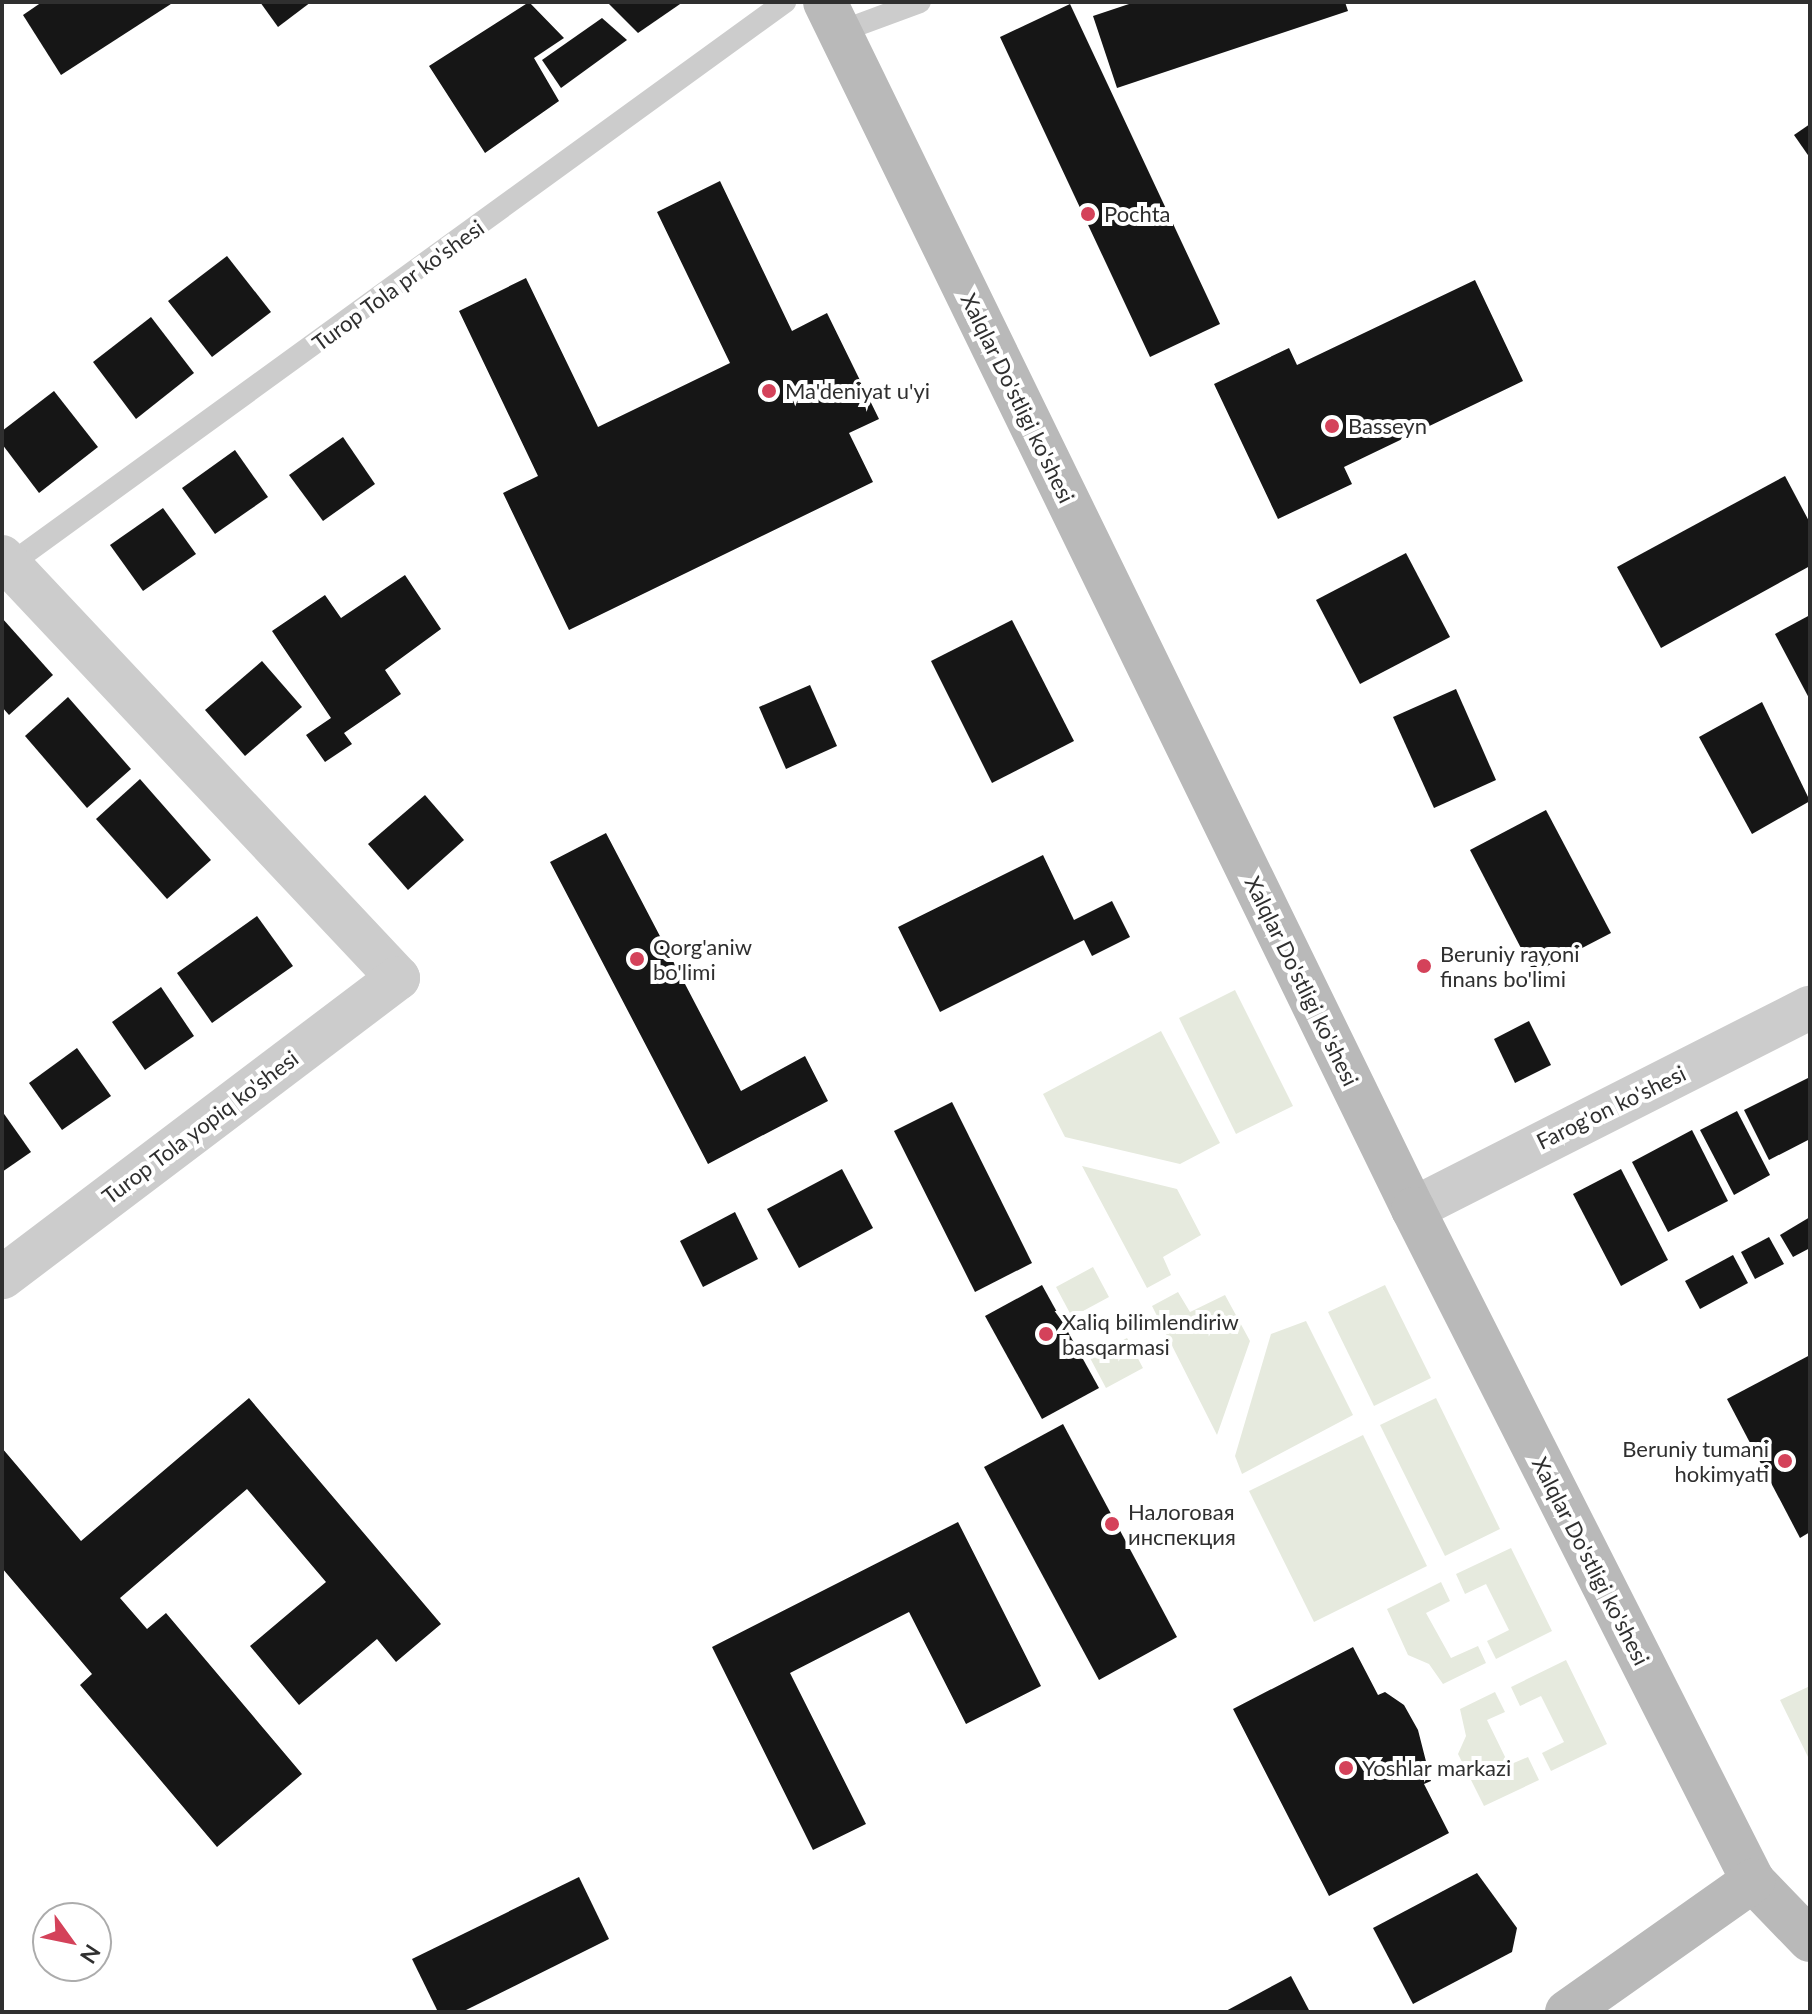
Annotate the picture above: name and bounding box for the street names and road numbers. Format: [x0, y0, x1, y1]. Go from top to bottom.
street label: Turop Tola pr ko'shesi [307, 214, 489, 356]
street label: Xalqlar Do'stligi ko'shesi [956, 289, 1080, 507]
street label: Xalqlar Do'stligi ko'shesi [1240, 872, 1364, 1090]
street label: Turop Tola yopiq ko'shesi [96, 1044, 304, 1210]
street label: Farog'on ko'shesi [1532, 1059, 1690, 1155]
street label: Xalqlar Do'stligi ko'shesi [1527, 1452, 1655, 1670]

